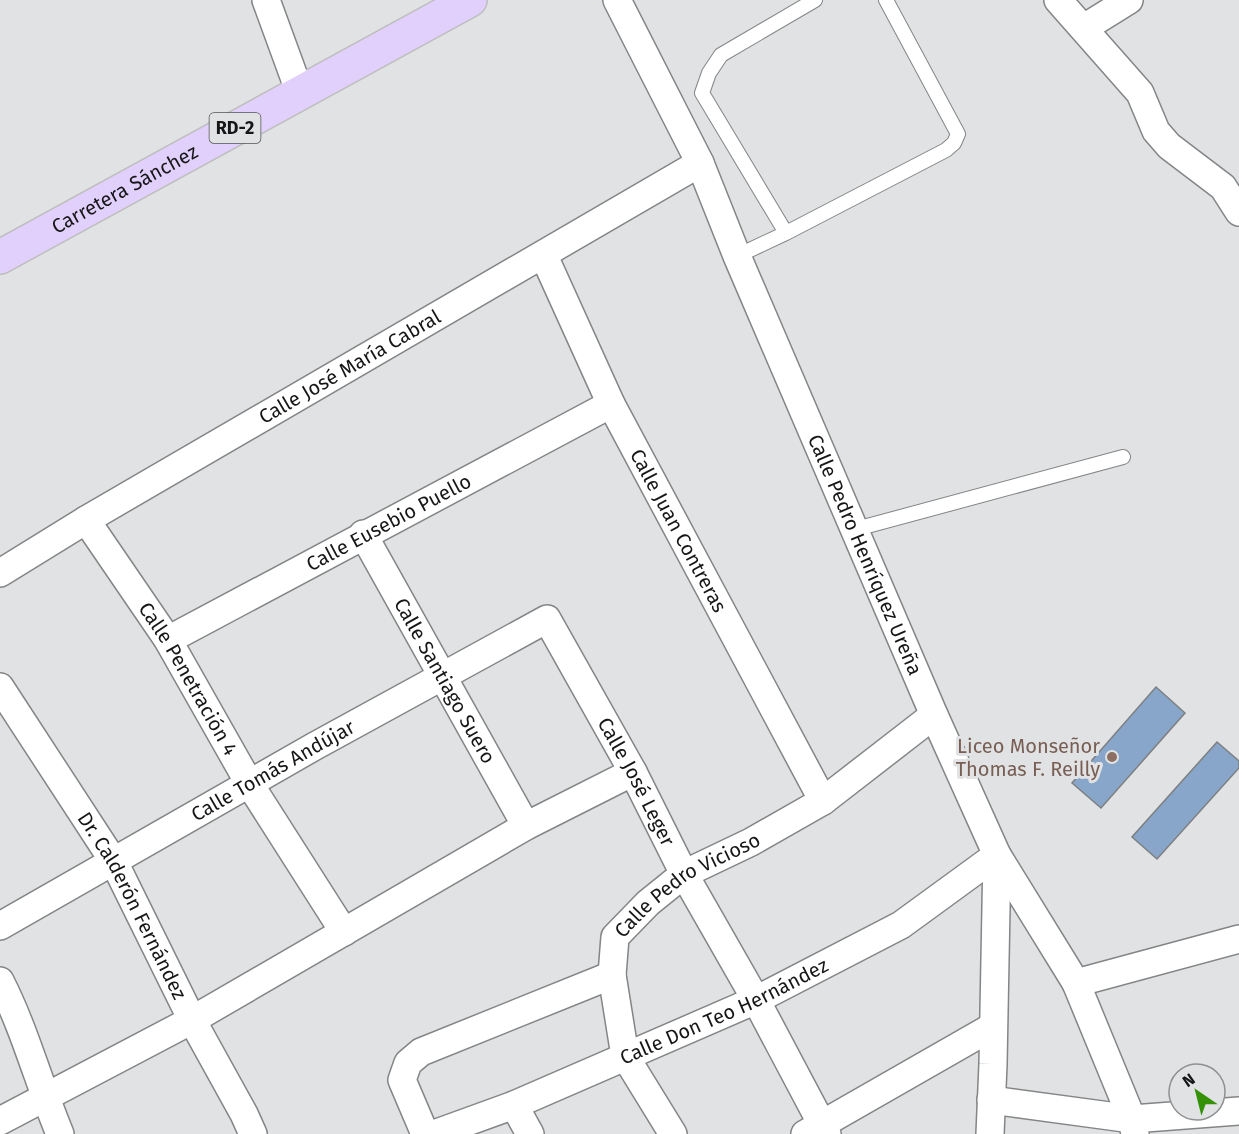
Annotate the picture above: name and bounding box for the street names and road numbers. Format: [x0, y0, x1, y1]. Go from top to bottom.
road number: RD-2 [210, 113, 260, 143]
street label: Carretera Sánchez [47, 139, 202, 239]
street label: Calle José María Cabral [254, 304, 445, 429]
street label: Calle Pedro Henríquez Ureña [803, 431, 927, 679]
street label: Calle Juan Contreras [625, 445, 732, 616]
street label: Calle Eusebio Puello [302, 469, 475, 576]
street label: Calle Santiago Suero [389, 594, 501, 768]
street label: Calle Penetración 4 [134, 598, 243, 760]
street label: Calle José Leger [593, 713, 680, 850]
street label: Calle Tomás Andújar [187, 715, 359, 826]
street label: Dr. Calderón Fernández [73, 807, 192, 1003]
street label: Calle Pedro Vicioso [609, 827, 764, 942]
street label: Calle Don Teo Hernández [616, 953, 832, 1070]

